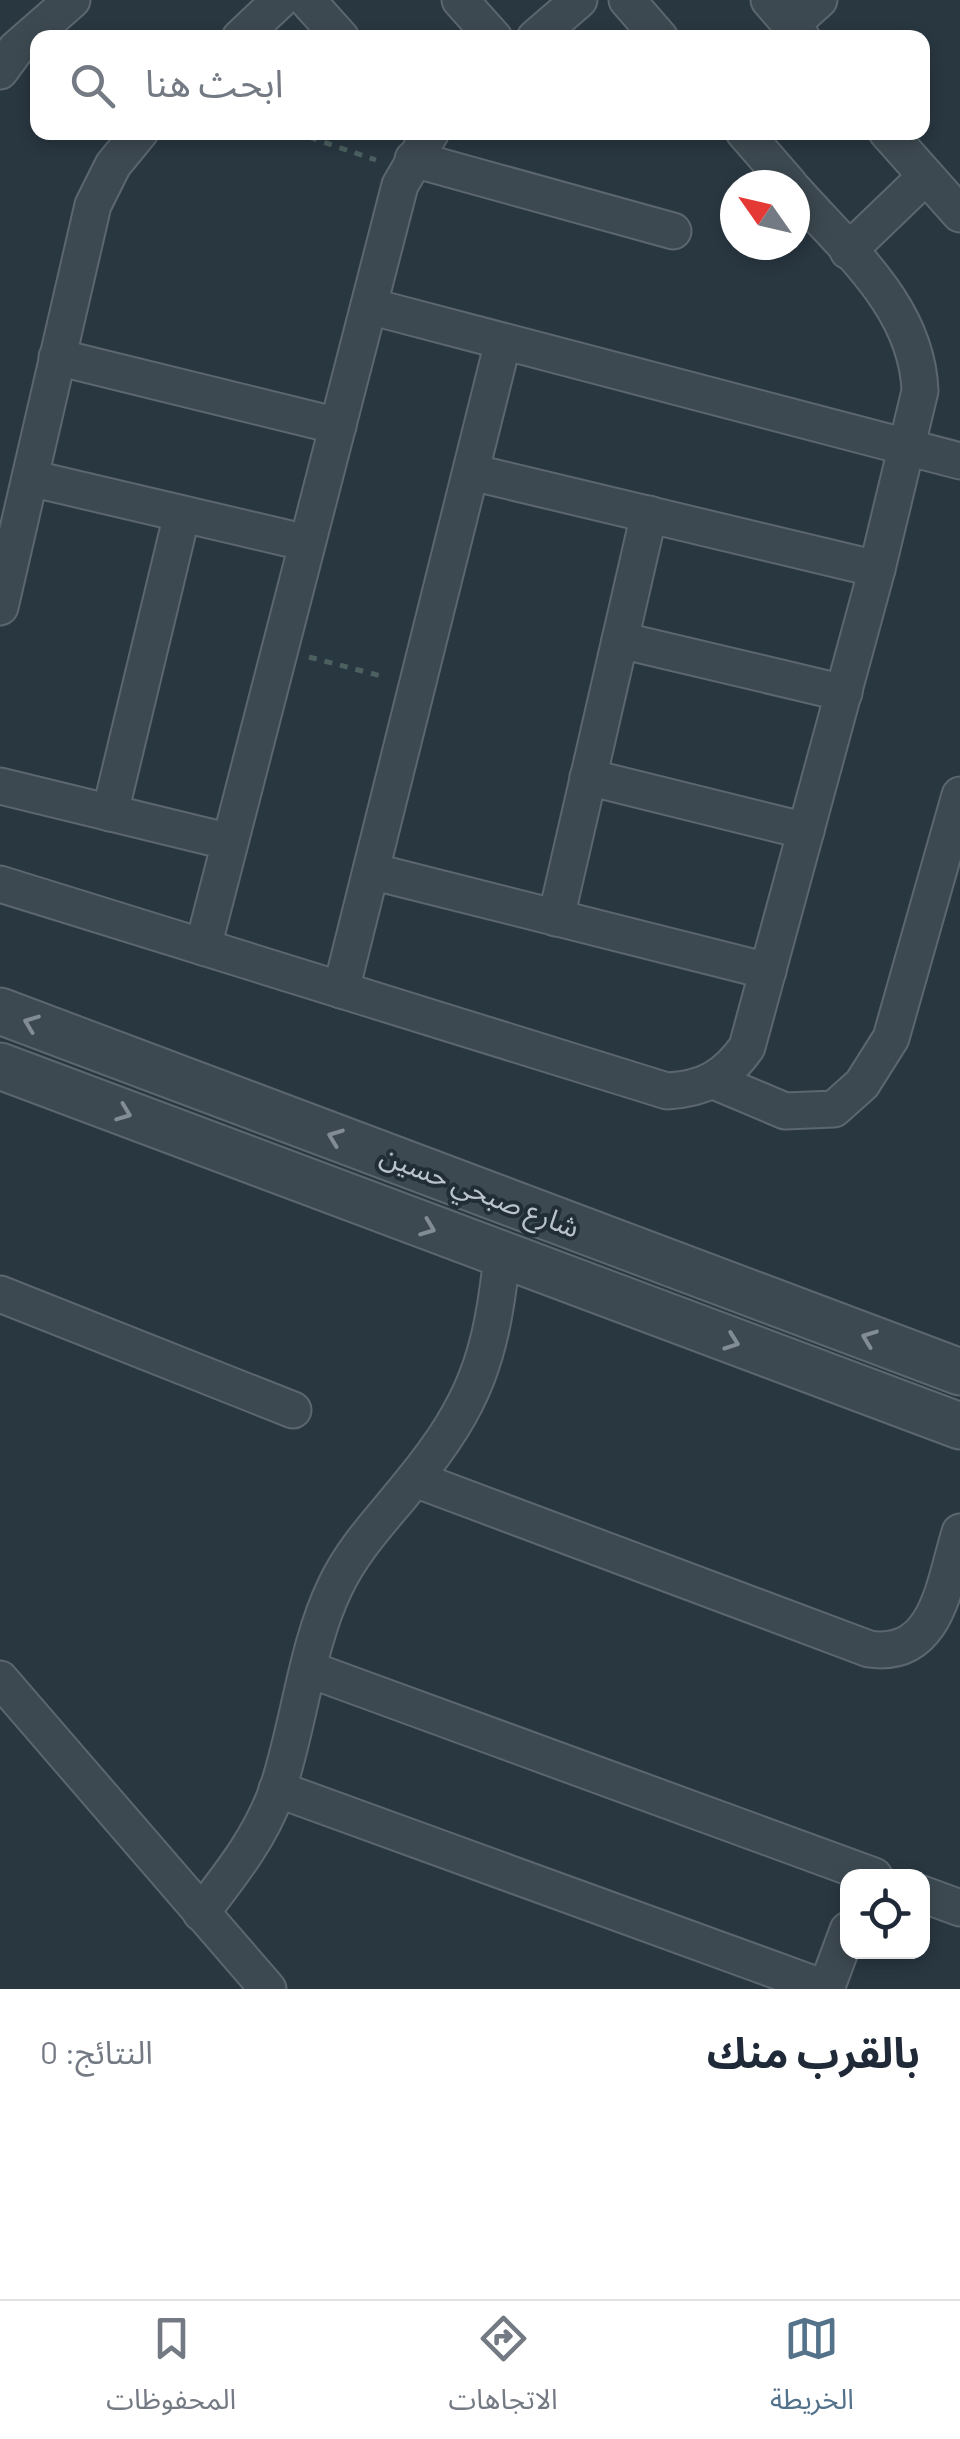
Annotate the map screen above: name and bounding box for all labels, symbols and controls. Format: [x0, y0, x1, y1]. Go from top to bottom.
search box [30, 30, 930, 140]
icon: search [65, 58, 120, 113]
text: ابحث هنا [145, 59, 284, 105]
north arrow [720, 170, 810, 260]
one-way arrow [23, 1014, 41, 1034]
one-way arrow [114, 1101, 132, 1121]
one-way arrow [328, 1128, 345, 1149]
street label: شارع صبحي حسين [374, 1137, 585, 1249]
one-way arrow [418, 1216, 436, 1236]
one-way arrow [861, 1329, 878, 1350]
one-way arrow [723, 1330, 740, 1351]
map controls [840, 1869, 930, 1959]
button: locate [840, 1869, 930, 1959]
text: بالقرب منك [707, 2026, 920, 2076]
text: النتائج: 0 [40, 2032, 153, 2070]
tab: المحفوظات [106, 2311, 236, 2430]
tab: الاتجاهات [448, 2311, 558, 2430]
tab: الخريطة [770, 2311, 854, 2430]

